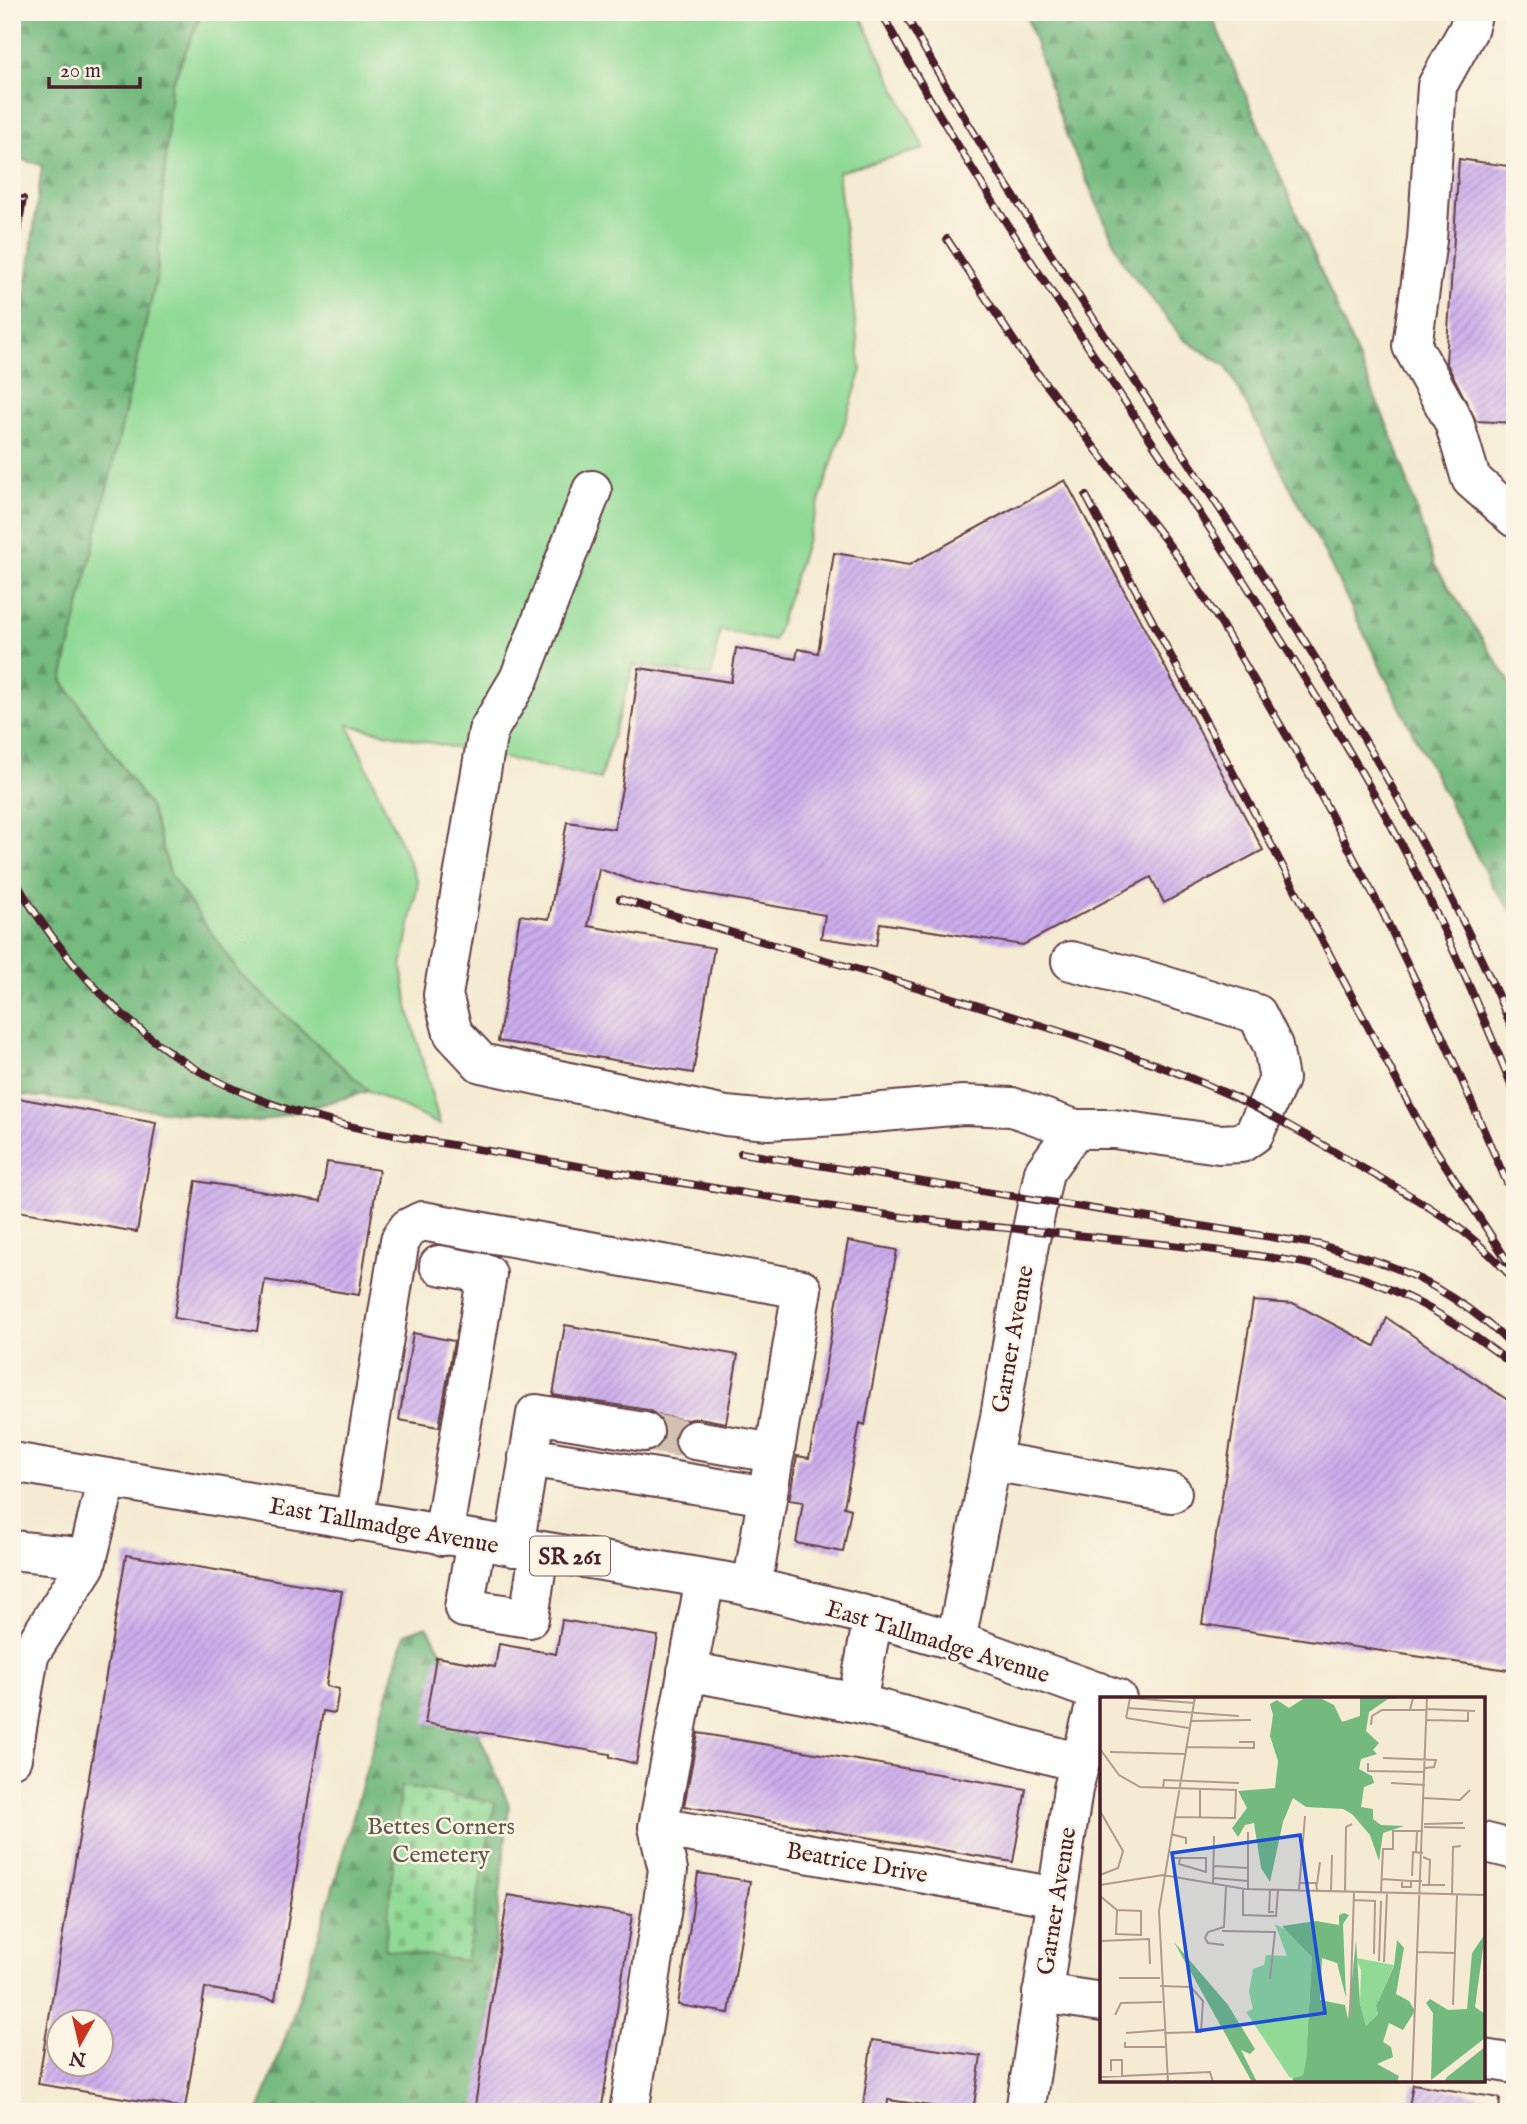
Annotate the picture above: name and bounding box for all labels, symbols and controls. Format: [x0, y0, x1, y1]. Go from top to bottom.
scale bar [49, 46, 140, 90]
text: 20 m [60, 58, 101, 85]
street label: Garner Avenue [985, 1263, 1042, 1416]
street label: East Tallmadge Avenue [267, 1491, 501, 1562]
road number: SR 261 [530, 1536, 610, 1576]
street label: East Tallmadge Avenue [822, 1594, 1053, 1691]
inset map [1100, 1697, 1485, 2082]
park label: Bettes Corners Cemetery [367, 1812, 515, 1871]
street label: Garner Avenue [1030, 1825, 1084, 1977]
street label: Beatrice Drive [784, 1836, 930, 1891]
north arrow [46, 2008, 116, 2078]
text: N [68, 2045, 89, 2071]

